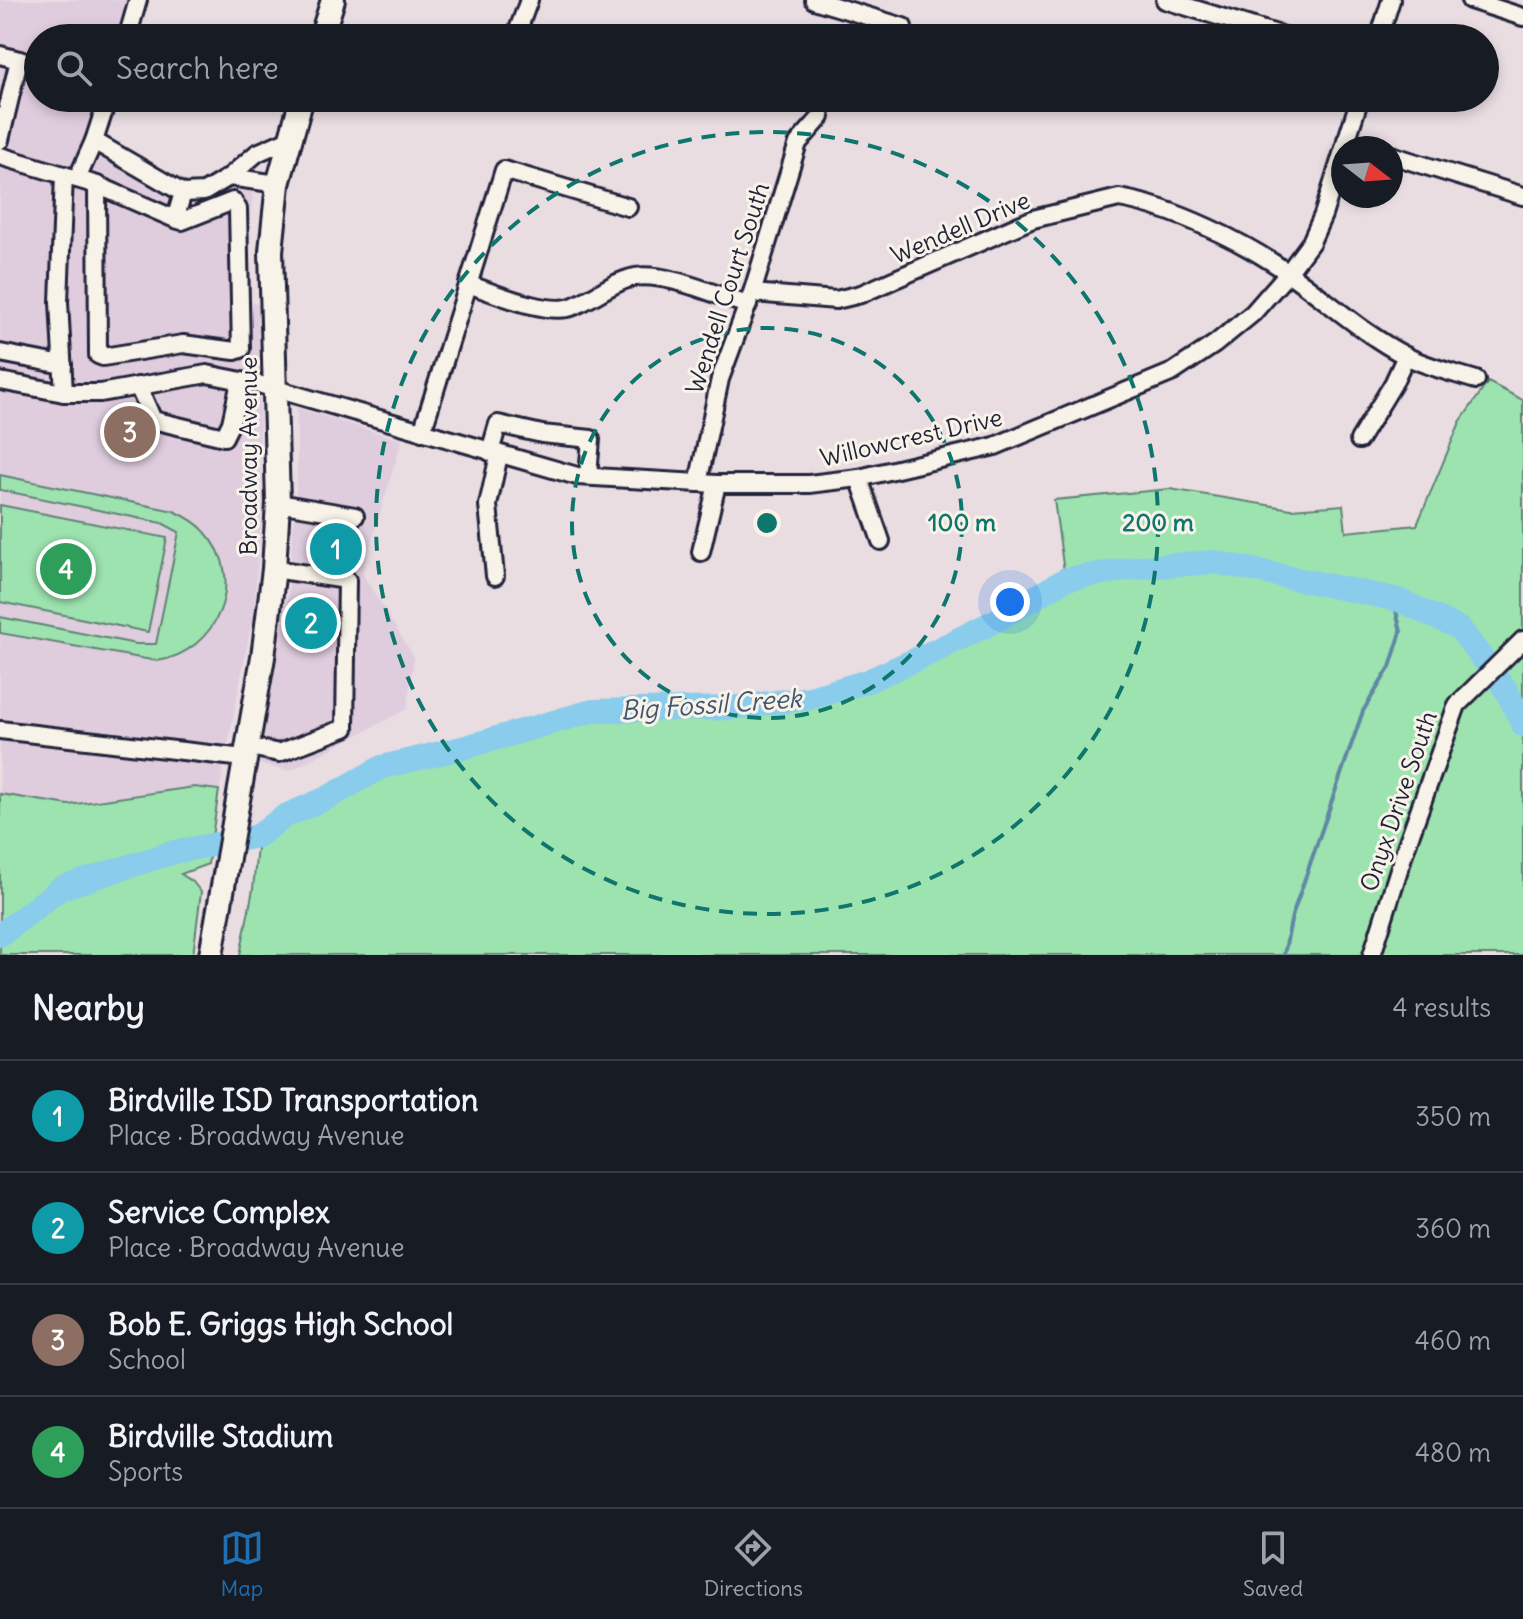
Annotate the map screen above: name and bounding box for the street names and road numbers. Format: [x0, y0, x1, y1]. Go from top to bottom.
street label: Wendell Court South [679, 178, 775, 398]
street label: Wendell Drive [886, 184, 1034, 270]
street label: Broadway Avenue [233, 357, 263, 555]
street label: Willowcrest Drive [817, 401, 1005, 473]
street label: Onyx Drive South [1353, 707, 1443, 895]

